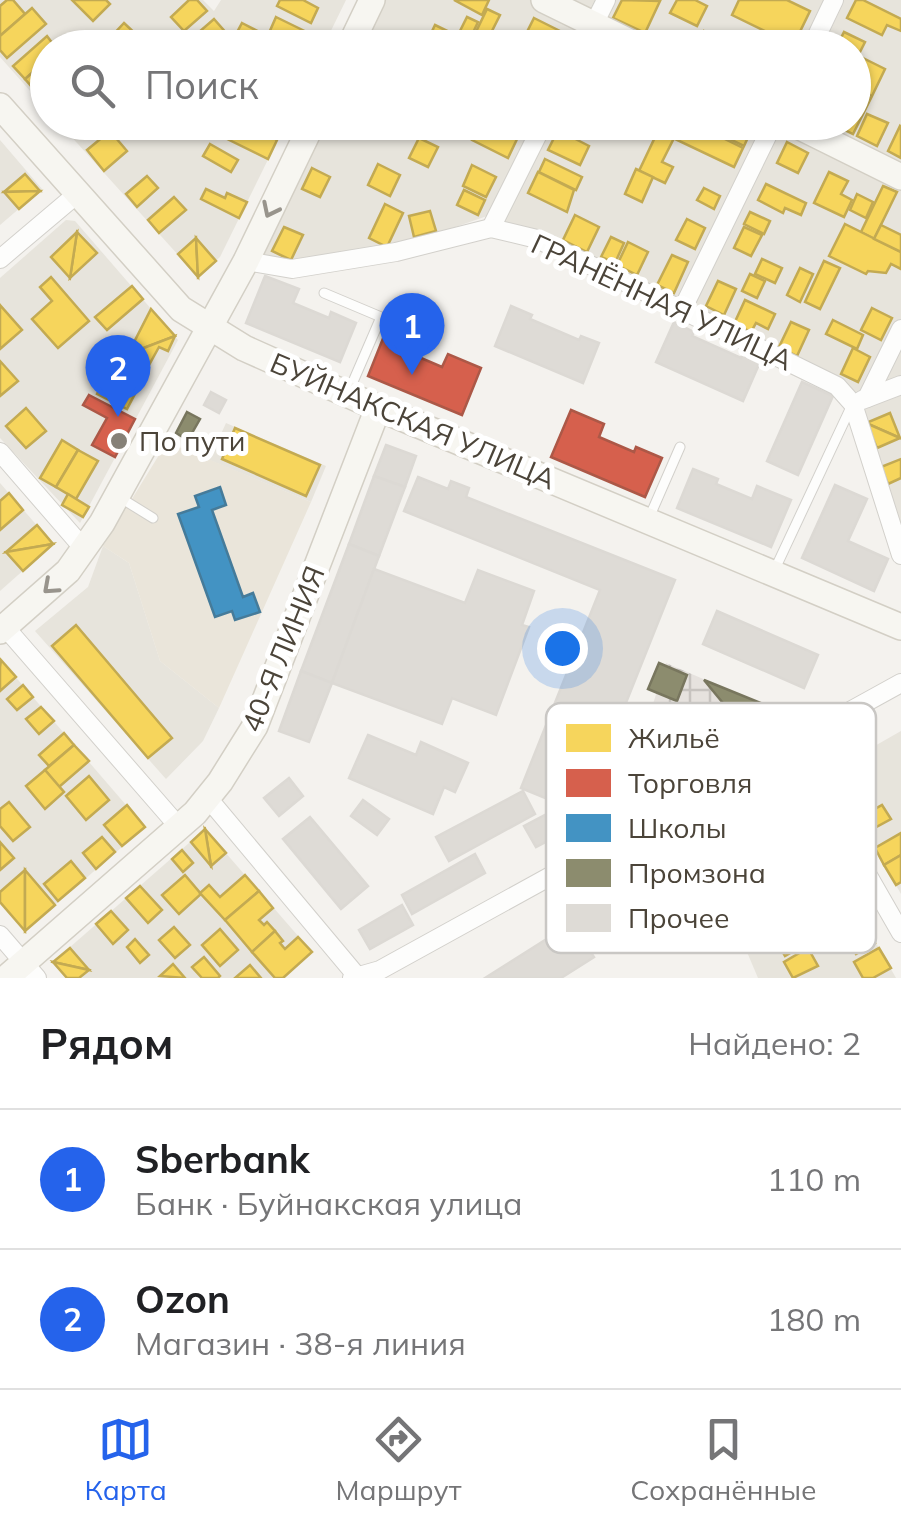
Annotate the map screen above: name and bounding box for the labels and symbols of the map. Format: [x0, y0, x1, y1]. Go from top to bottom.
one-way arrow [263, 200, 283, 218]
street label: ГРАНЁННАЯ УЛИЦА [526, 226, 799, 378]
pin: 1 [380, 292, 444, 375]
pin: 2 [86, 334, 150, 417]
street label: БУЙНАКСКАЯ УЛИЦА [265, 344, 562, 497]
place label: По пути [139, 423, 245, 458]
marker: По пути [108, 430, 130, 452]
street label: 40-Я ЛИНИЯ [233, 561, 332, 737]
one-way arrow [43, 575, 62, 593]
your location [537, 623, 588, 674]
legend [546, 703, 876, 953]
text: Жильё [628, 720, 720, 755]
text: Торговля [628, 765, 752, 800]
text: Школы [628, 810, 727, 845]
text: Промзона [628, 855, 766, 890]
text: Прочее [628, 900, 730, 935]

